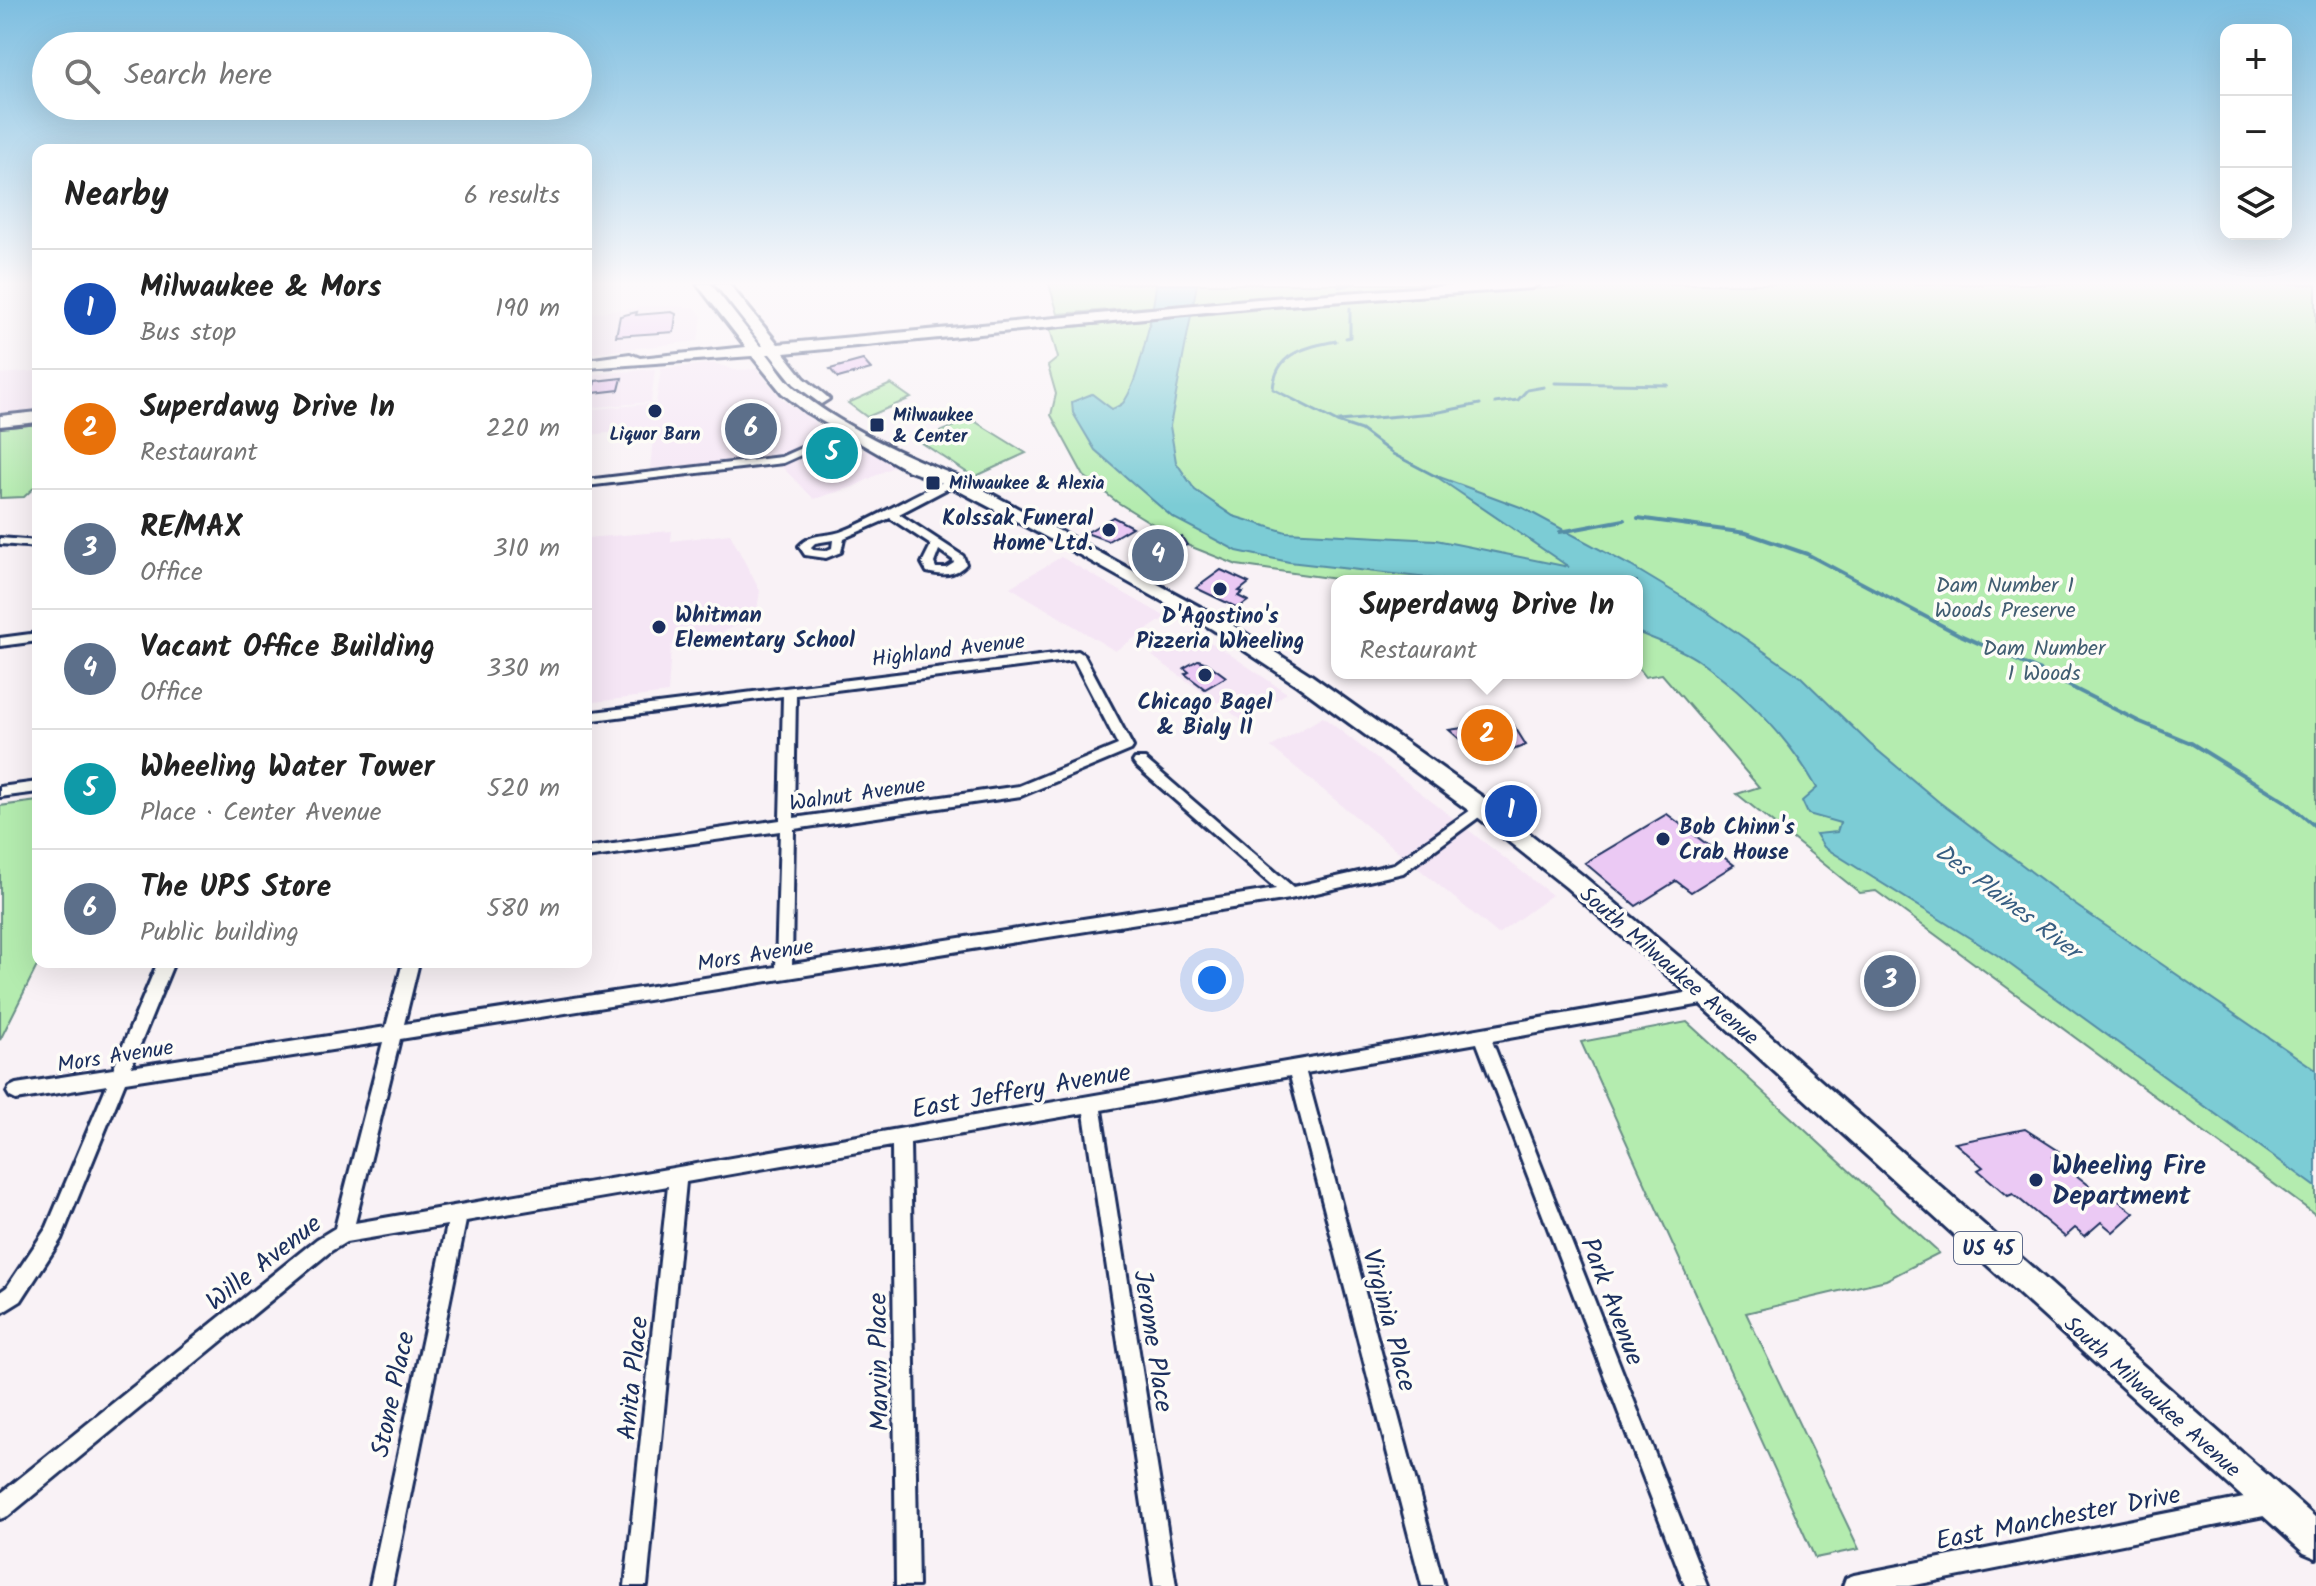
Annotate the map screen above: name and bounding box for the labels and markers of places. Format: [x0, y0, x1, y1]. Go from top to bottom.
pin: 6 [725, 399, 777, 459]
marker: Liquor Barn [646, 402, 664, 420]
place label: Milwaukee & Center [893, 402, 973, 452]
marker: Milwaukee & Center [868, 416, 886, 434]
place label: Liquor Barn [609, 421, 701, 450]
pin: 5 [806, 423, 858, 483]
place label: Milwaukee & Alexia [949, 470, 1105, 499]
marker: Milwaukee & Alexia [924, 474, 942, 492]
place label: Kolssak Funeral Home Ltd. [942, 502, 1093, 562]
marker: Kolssak Funeral Home Ltd. [1100, 521, 1118, 539]
pin: 4 [1132, 525, 1184, 585]
marker: D'Agostino's Pizzeria Wheeling [1211, 580, 1229, 598]
place label: Whitman Elementary School [675, 599, 855, 659]
place label: D'Agostino's Pizzeria Wheeling [1136, 600, 1304, 660]
marker: Whitman Elementary School [650, 618, 668, 636]
marker: Chicago Bagel & Bialy II [1196, 666, 1214, 684]
place label: Chicago Bagel & Bialy II [1138, 686, 1273, 746]
pin: 2 [1461, 705, 1513, 765]
pin: 1 [1485, 781, 1537, 841]
place label: Bob Chinn's Crab House [1679, 811, 1796, 871]
marker: Bob Chinn's Crab House [1654, 830, 1672, 848]
pin: 3 [1864, 951, 1916, 1011]
place label: Wheeling Fire Department [2052, 1146, 2206, 1218]
marker: Wheeling Fire Department [2027, 1171, 2045, 1189]

